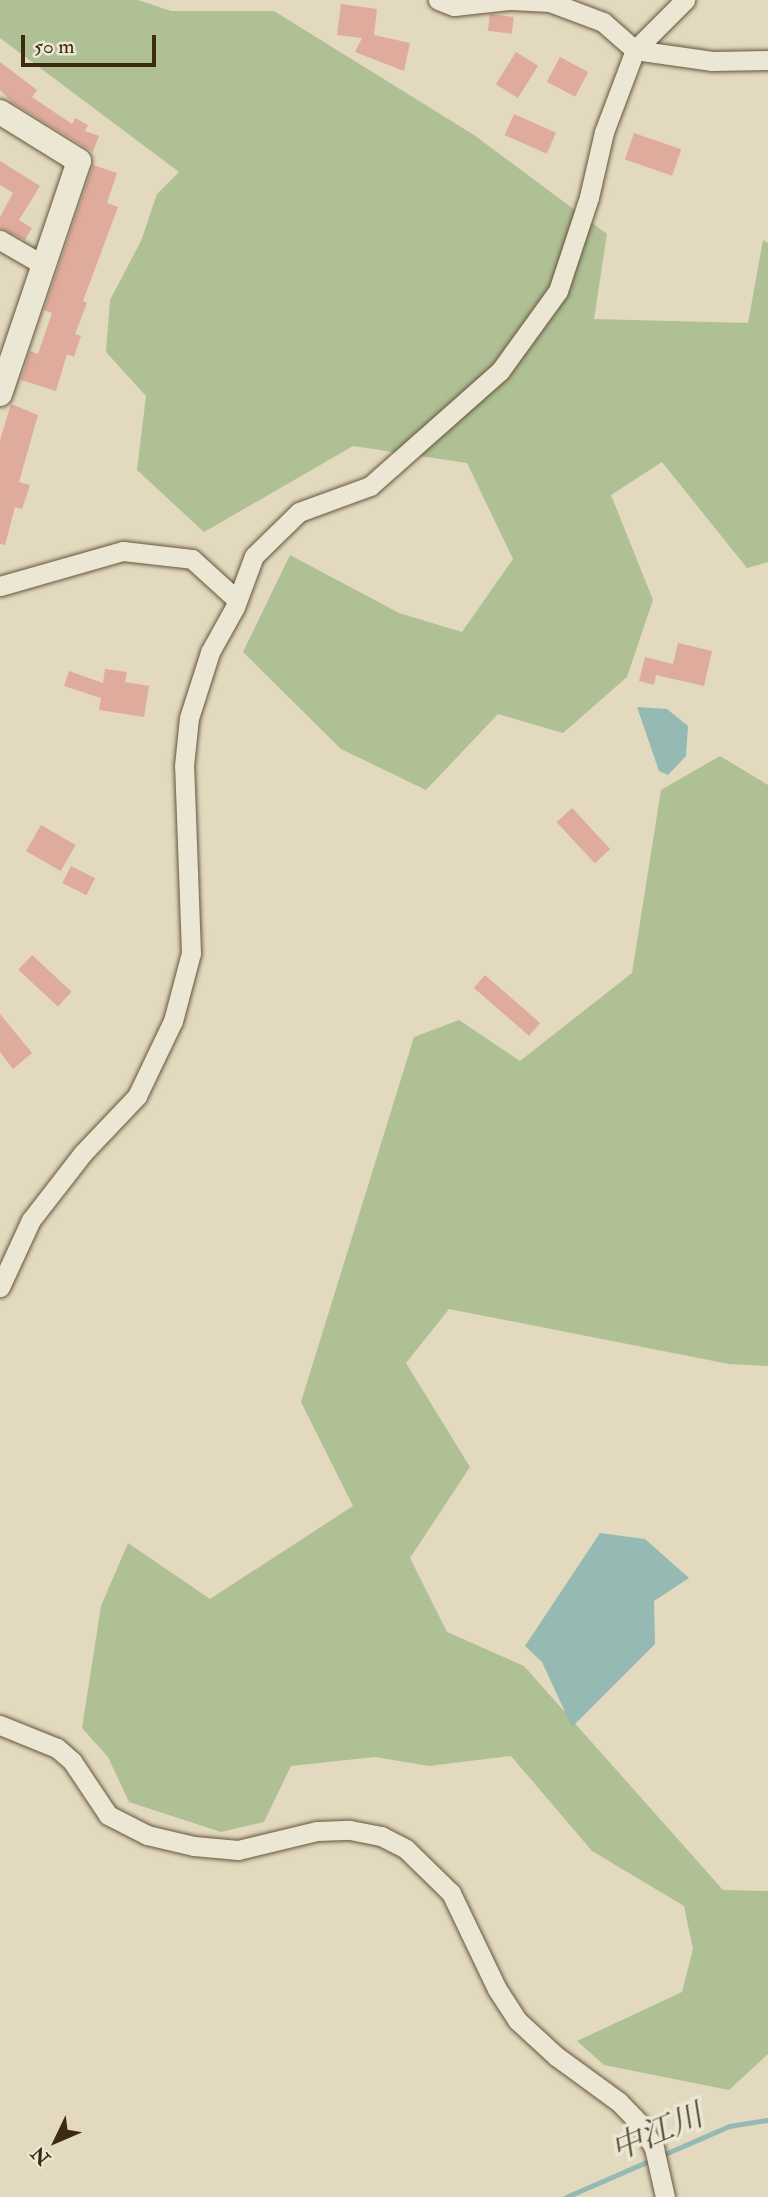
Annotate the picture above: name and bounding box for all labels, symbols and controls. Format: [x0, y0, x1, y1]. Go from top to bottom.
scale bar [24, 21, 159, 65]
text: 50 m [34, 33, 75, 60]
water label: 中江川 [605, 2097, 709, 2169]
north arrow [21, 2106, 91, 2176]
text: N [26, 2141, 55, 2170]

